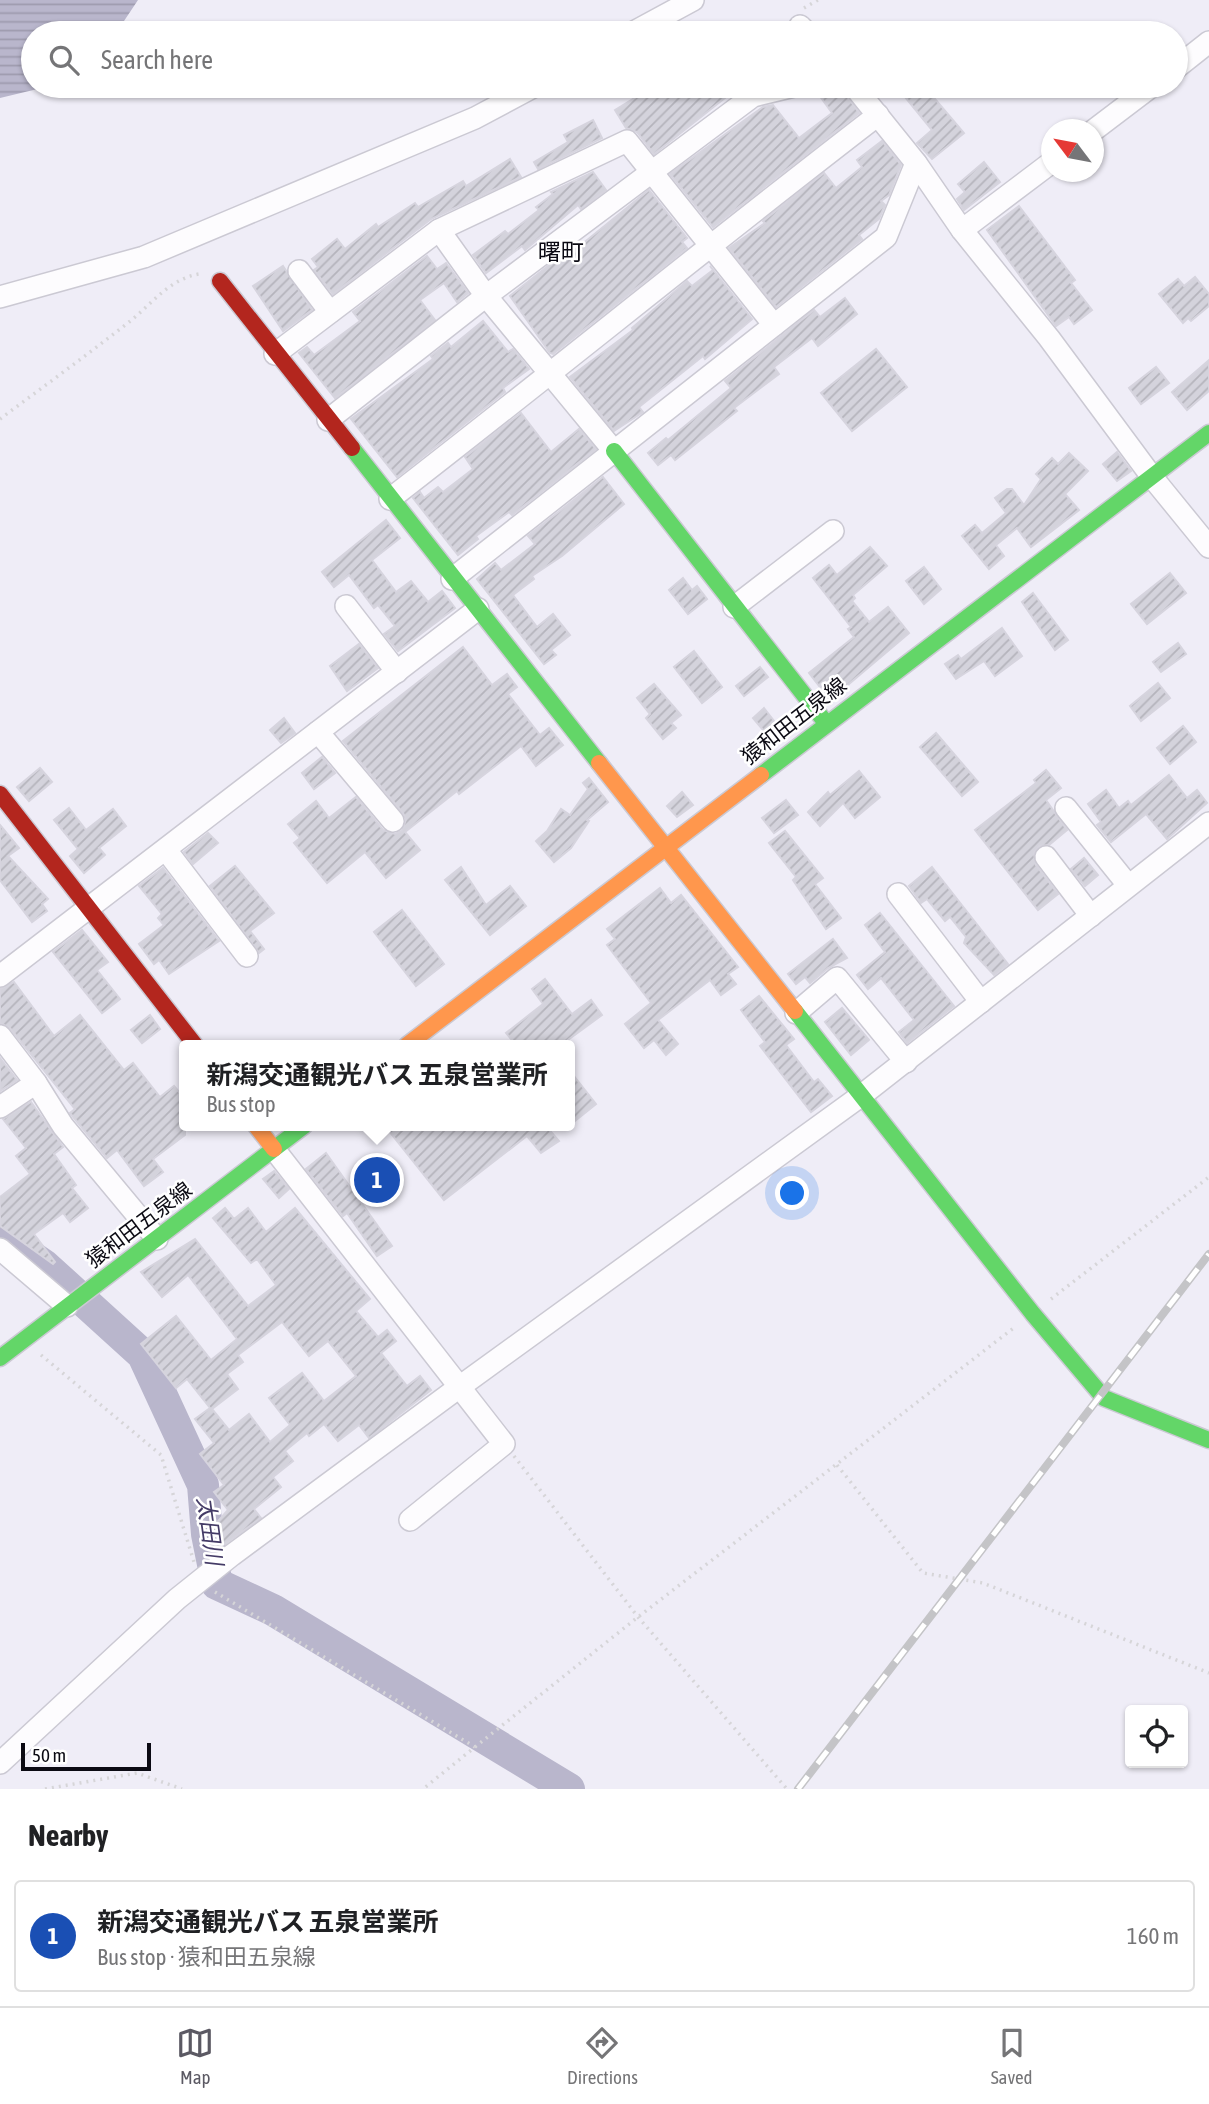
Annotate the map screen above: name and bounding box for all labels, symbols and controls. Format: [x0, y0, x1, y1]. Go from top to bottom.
search box [21, 21, 1188, 98]
icon: search [45, 41, 83, 79]
text: Search here [101, 45, 213, 75]
north arrow [1041, 119, 1104, 182]
district label: 曙町 [538, 239, 584, 265]
street label: 猿和田五泉線 [736, 672, 850, 768]
popup [179, 1040, 575, 1131]
text: 新潟交通観光バス 五泉営業所 [206, 1060, 548, 1090]
text: Bus stop [206, 1091, 276, 1117]
pin: 1 [354, 1154, 400, 1206]
your location [775, 1176, 809, 1210]
street label: 猿和田五泉線 [81, 1177, 196, 1272]
water label: 太田川 [192, 1495, 228, 1570]
map controls [1125, 1705, 1188, 1768]
button: locate [1125, 1705, 1188, 1768]
scale bar [21, 1740, 150, 1772]
text: 50 m [32, 1744, 66, 1766]
text: Nearby [28, 1818, 108, 1852]
text: 新潟交通観光バス 五泉営業所 [97, 1907, 439, 1937]
text: 1 [48, 1923, 58, 1949]
text: 160 m [1127, 1923, 1179, 1949]
text: Bus stop · 猿和田五泉線 [97, 1944, 316, 1970]
tab: Map [176, 2024, 214, 2088]
tab: Directions [567, 2024, 638, 2088]
tab: Saved [991, 2024, 1033, 2088]

